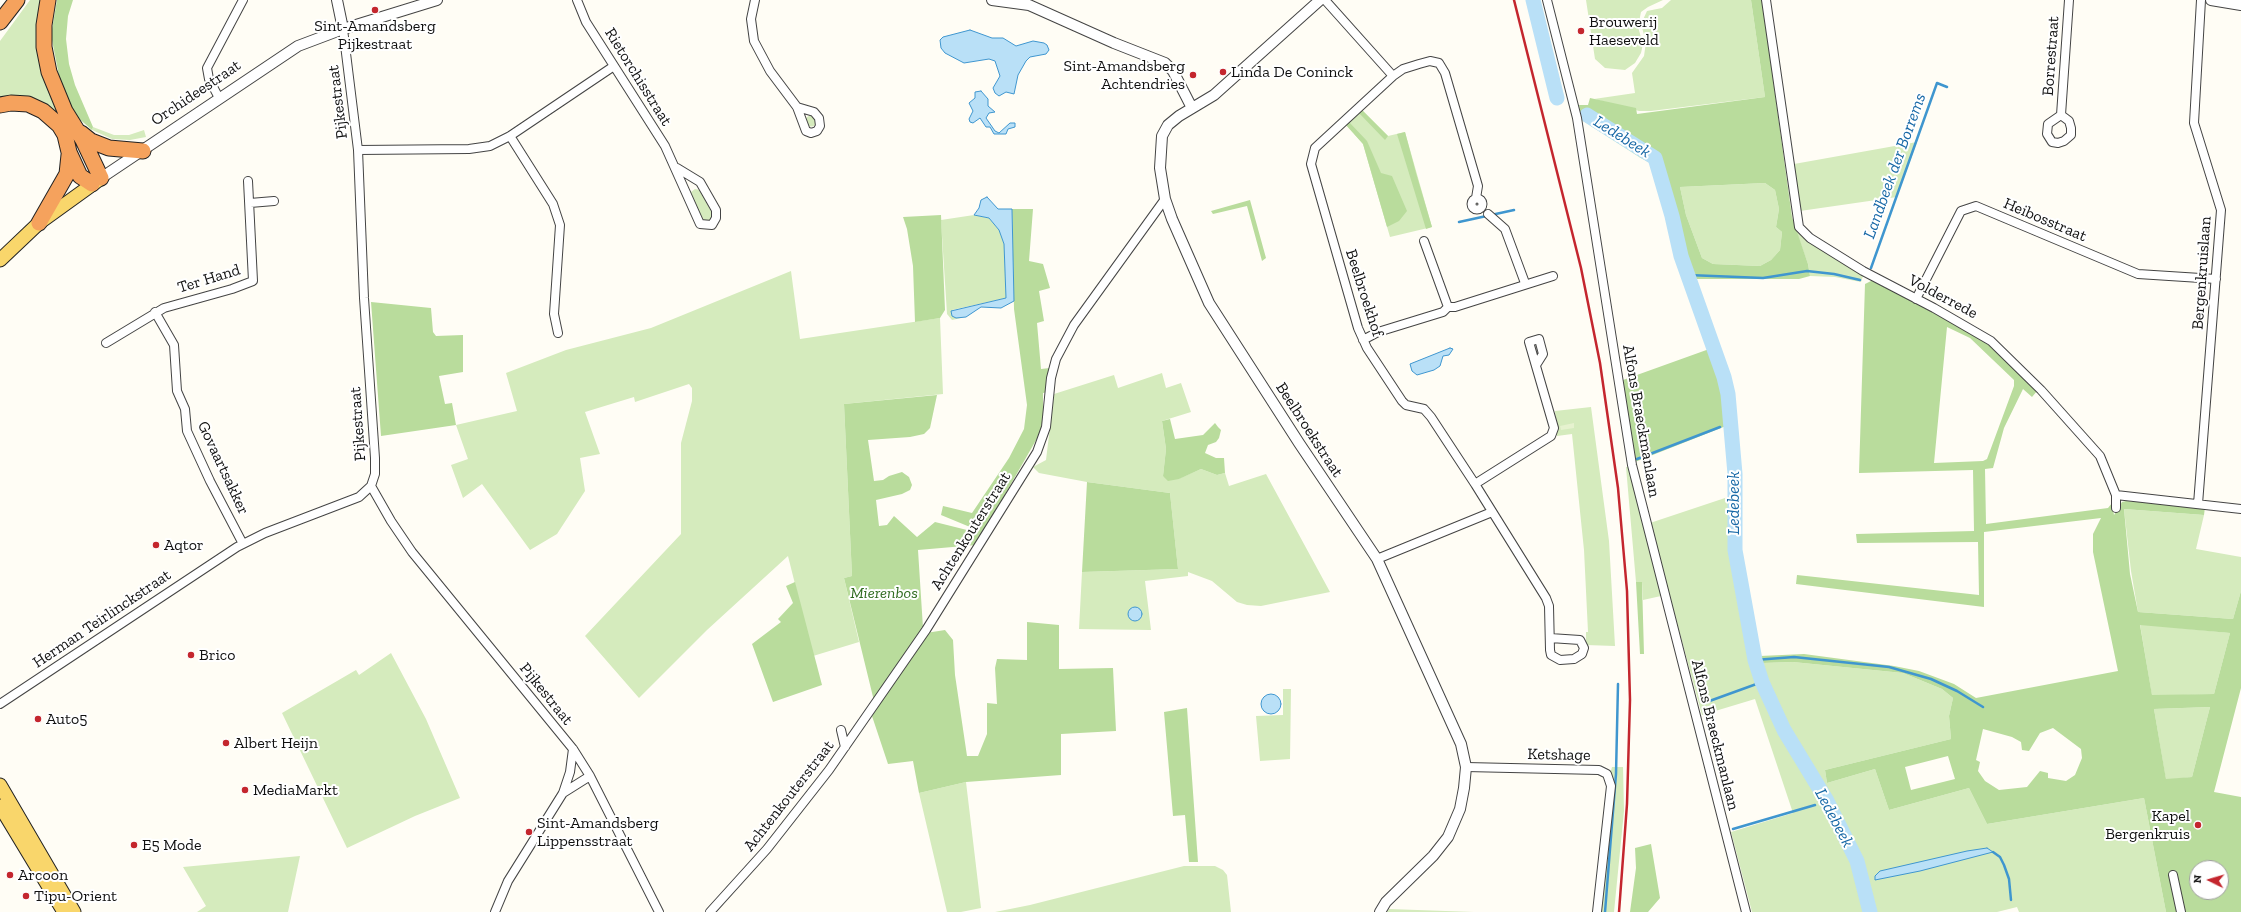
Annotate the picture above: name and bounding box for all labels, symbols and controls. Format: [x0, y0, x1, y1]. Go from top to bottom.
marker: Sint-Amandsberg Pijkestraat [370, 5, 380, 15]
place label: Brouwerij Haeseveld [1589, 12, 1659, 50]
street label: Borrestraat [2039, 15, 2063, 97]
place label: Sint-Amandsberg Pijkestraat [314, 16, 436, 54]
street label: Rietorchisstraat [600, 25, 676, 129]
marker: Brouwerij Haeseveld [1576, 26, 1586, 36]
street label: Orchideestraat [147, 56, 245, 130]
place label: Sint-Amandsberg Achtendries [1063, 56, 1185, 94]
place label: Linda De Coninck [1231, 62, 1353, 82]
street label: Pijkestraat [324, 64, 352, 140]
marker: Linda De Coninck [1218, 67, 1228, 77]
marker: Sint-Amandsberg Achtendries [1188, 70, 1198, 80]
water label: Landbeek der Borrems [1859, 91, 1931, 241]
water label: Ledebeek [1590, 112, 1654, 162]
street label: Heibosstraat [2001, 194, 2089, 246]
street label: Bergenkruislaan [2188, 216, 2216, 330]
street label: Beelbroekhof [1341, 247, 1387, 339]
street label: Ter Hand [175, 260, 243, 298]
street label: Volderrede [1905, 271, 1981, 323]
street label: Alfons Braeckmanlaan [1618, 343, 1664, 499]
street label: Beelbroekstraat [1271, 379, 1347, 481]
street label: Pijkestraat [346, 386, 370, 462]
street label: Govaartsakker [193, 418, 253, 518]
street label: Achtenkouterstraat [927, 468, 1015, 594]
water label: Ledebeek [1724, 471, 1744, 535]
place label: Aqtor [164, 535, 204, 555]
marker: Aqtor [151, 540, 161, 550]
street label: Herman Teirlinckstraat [29, 566, 175, 672]
park label: Mierenbos [850, 583, 918, 603]
place label: Brico [199, 645, 235, 665]
marker: Brico [186, 650, 196, 660]
street label: Alfons Braeckmanlaan [1687, 658, 1743, 812]
street label: Pijkestraat [515, 659, 577, 729]
place label: Auto5 [46, 709, 87, 729]
marker: Auto5 [33, 714, 43, 724]
place label: Albert Heijn [234, 733, 318, 753]
street label: Achtenkouterstraat [740, 737, 838, 855]
marker: Albert Heijn [221, 738, 231, 748]
street label: Ketshage [1527, 745, 1591, 765]
place label: MediaMarkt [253, 780, 338, 800]
marker: MediaMarkt [240, 785, 250, 795]
water label: Ledebeek [1810, 785, 1858, 851]
place label: Kapel Bergenkruis [2105, 806, 2190, 844]
place label: Sint-Amandsberg Lippensstraat [537, 813, 659, 851]
marker: Kapel Bergenkruis [2193, 820, 2203, 830]
marker: Sint-Amandsberg Lippensstraat [524, 827, 534, 837]
place label: E5 Mode [142, 835, 201, 855]
marker: E5 Mode [129, 840, 139, 850]
north arrow [2189, 860, 2229, 900]
place label: Arcoon [18, 865, 68, 885]
marker: Arcoon [5, 870, 15, 880]
text: N [2191, 874, 2204, 884]
place label: Tipu-Orient [34, 886, 117, 906]
marker: Tipu-Orient [21, 891, 31, 901]

